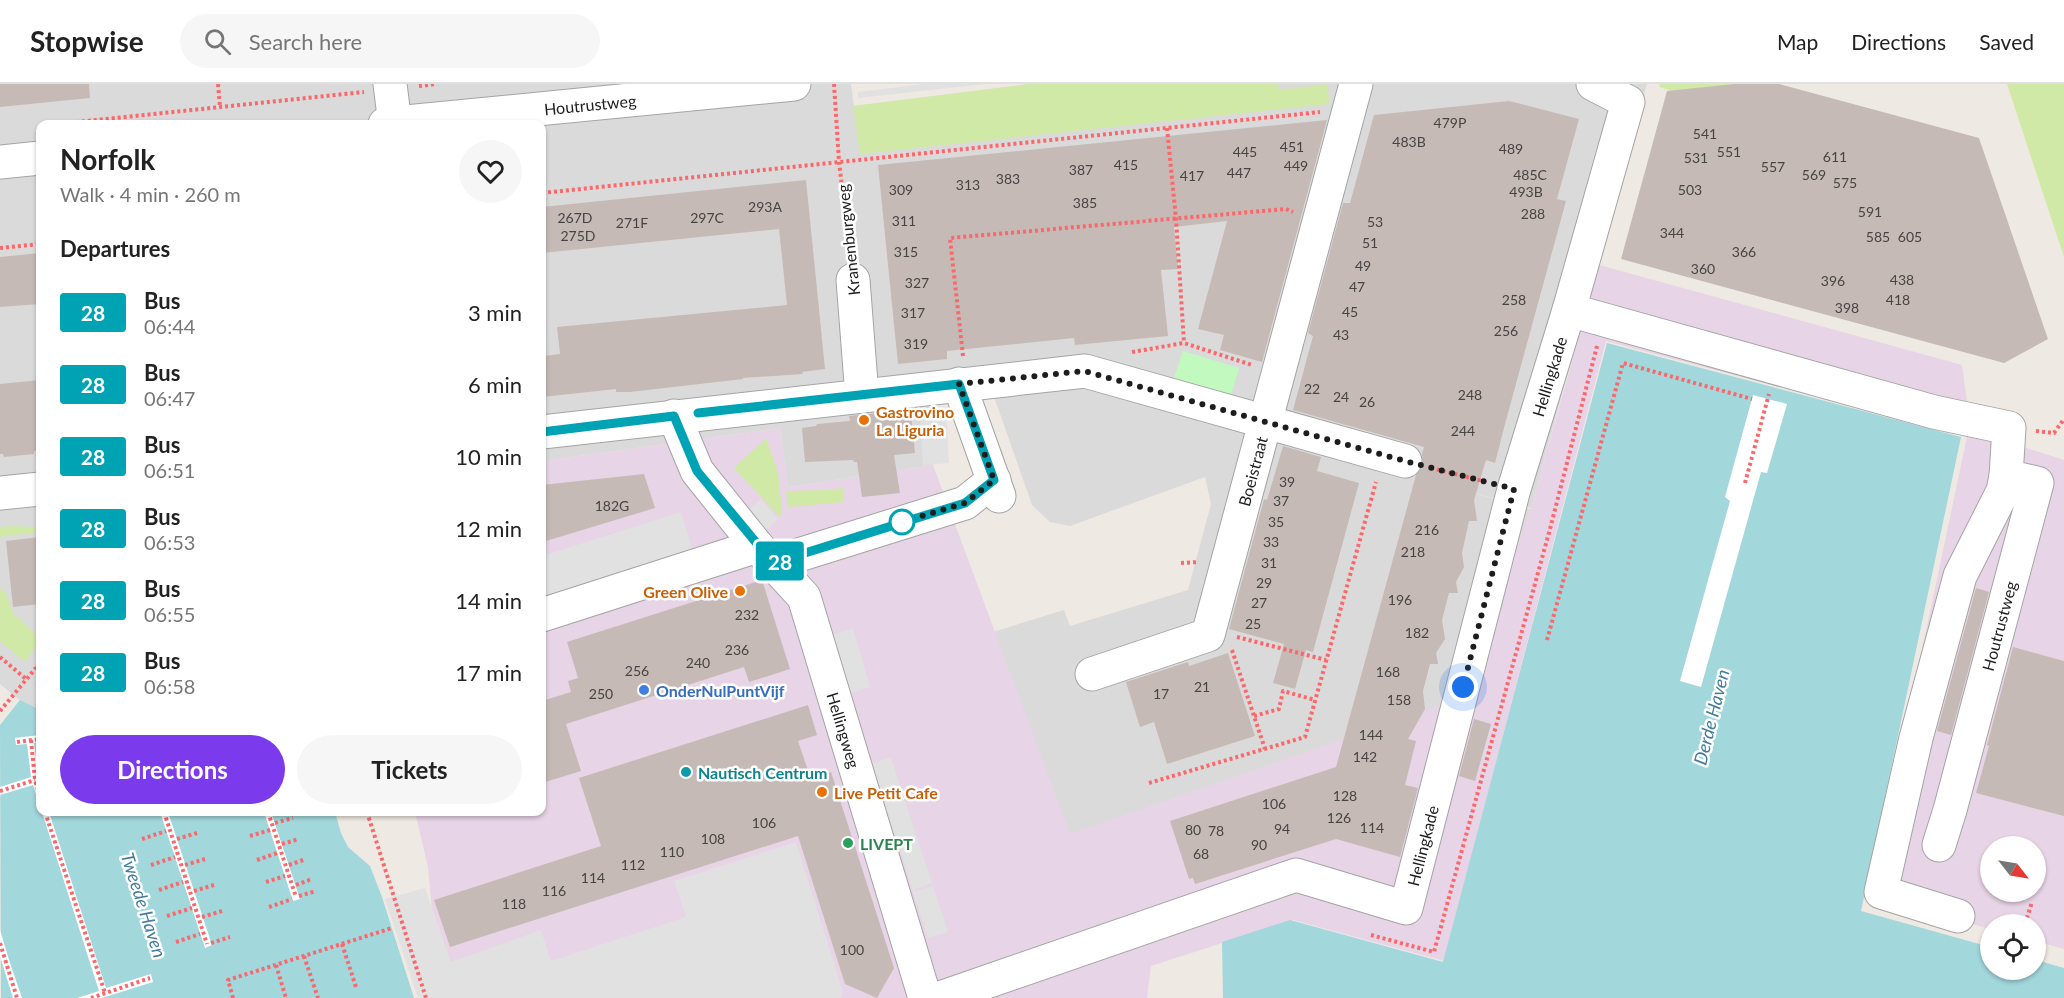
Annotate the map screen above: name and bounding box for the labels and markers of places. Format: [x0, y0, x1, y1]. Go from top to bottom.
place label: Gastrovino La Liguria [876, 402, 954, 439]
marker: Gastrovino La Liguria [857, 413, 871, 427]
unlabelled marker [889, 509, 915, 535]
place label: Green Olive [643, 582, 728, 601]
marker: Green Olive [733, 584, 747, 598]
place label: OnderNulPuntVijf [656, 681, 785, 700]
marker: OnderNulPuntVijf [637, 683, 651, 697]
place label: Nautisch Centrum [698, 763, 827, 782]
marker: Nautisch Centrum [679, 765, 693, 779]
place label: Live Petit Cafe [834, 783, 938, 802]
marker: Live Petit Cafe [815, 785, 829, 799]
place label: LIVEPT [860, 834, 913, 853]
marker: LIVEPT [841, 836, 855, 850]

